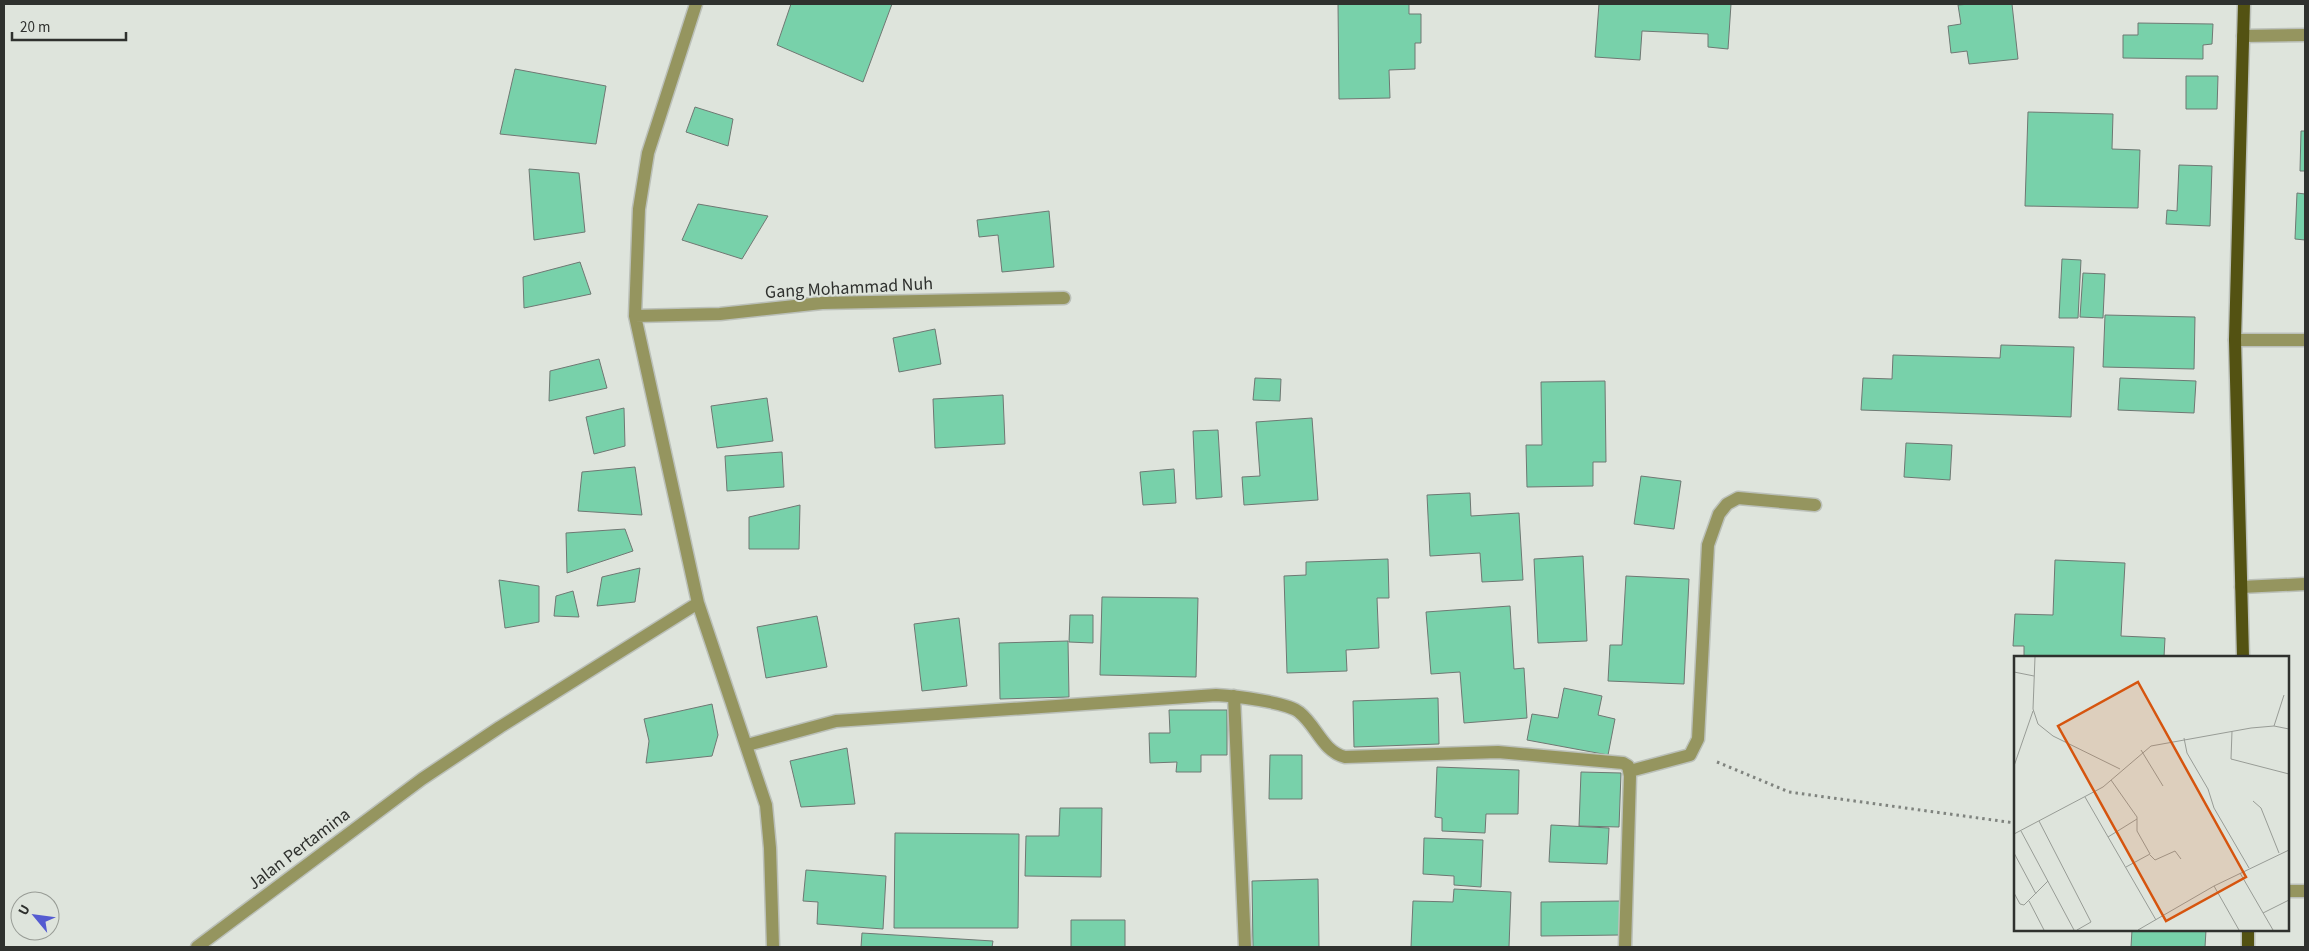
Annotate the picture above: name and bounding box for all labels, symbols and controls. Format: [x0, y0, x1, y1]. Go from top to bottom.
scale bar [12, 10, 126, 42]
text: 20 m [20, 17, 50, 38]
street label: Gang Mohammad Nuh [764, 271, 934, 305]
inset map [2014, 656, 2289, 931]
street label: Jalan Pertamina [242, 802, 356, 896]
north arrow [10, 891, 60, 941]
text: U [14, 901, 36, 919]

